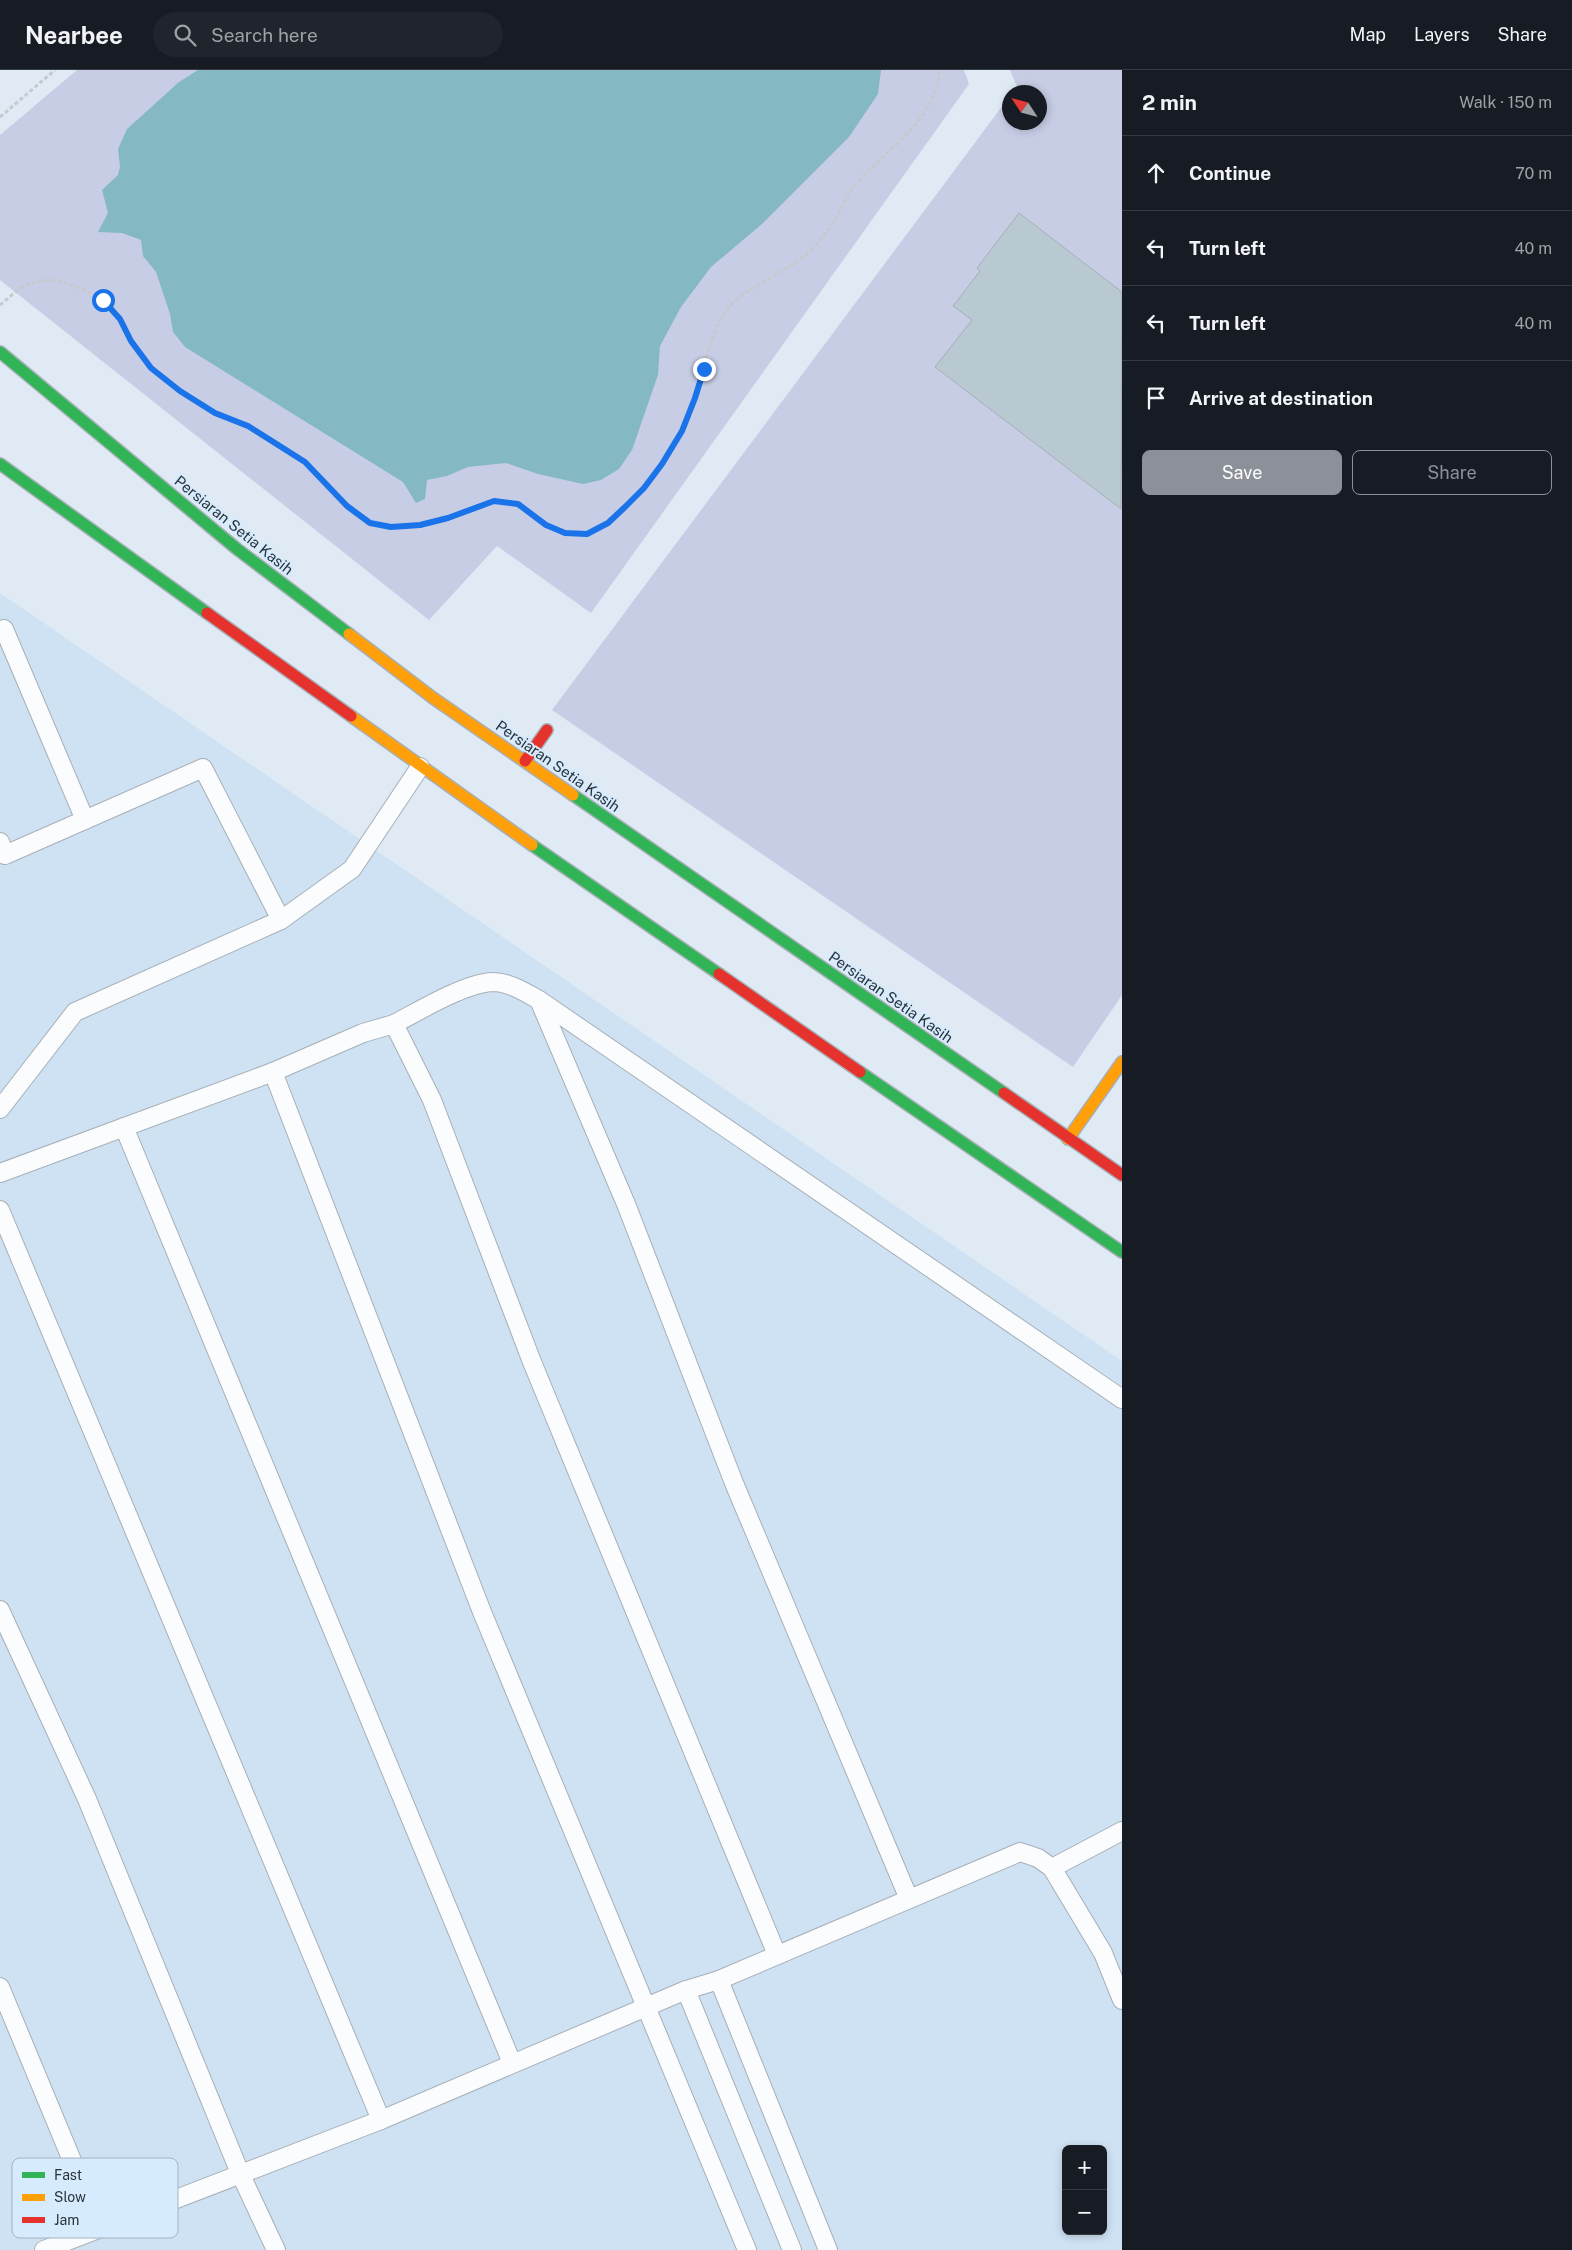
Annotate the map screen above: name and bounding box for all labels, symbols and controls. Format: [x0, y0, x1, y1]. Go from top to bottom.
search box [153, 12, 503, 57]
text: Nearbee [25, 21, 123, 49]
icon: search [171, 21, 199, 49]
text: Search here [211, 24, 318, 46]
text: Map [1350, 24, 1386, 45]
text: Layers [1414, 24, 1470, 45]
text: Share [1498, 24, 1547, 45]
north arrow [1002, 85, 1047, 130]
text: 2 min [1142, 90, 1197, 115]
text: Walk · 150 m [1459, 93, 1552, 112]
icon: ahead [1142, 159, 1170, 187]
text: Continue [1189, 162, 1271, 184]
text: 70 m [1515, 164, 1552, 183]
icon: left [1142, 234, 1170, 262]
text: Turn left [1189, 237, 1266, 259]
text: 40 m [1514, 239, 1552, 258]
route start [92, 289, 115, 312]
icon: left [1142, 309, 1170, 337]
text: Turn left [1189, 312, 1266, 334]
text: 40 m [1514, 314, 1552, 333]
route end [693, 358, 716, 381]
icon: arrive [1142, 384, 1170, 412]
text: Arrive at destination [1189, 387, 1373, 409]
button: Save [1142, 450, 1342, 495]
button: Share [1352, 450, 1552, 495]
street label: Persiaran Setia Kasih [171, 472, 297, 578]
street label: Persiaran Setia Kasih [493, 717, 623, 815]
street label: Persiaran Setia Kasih [826, 948, 956, 1046]
map controls [1062, 2145, 1107, 2235]
button: + [1062, 2145, 1107, 2190]
legend [12, 2158, 178, 2238]
text: Fast [54, 2167, 82, 2183]
text: Slow [54, 2189, 86, 2205]
button: − [1062, 2190, 1107, 2235]
text: Jam [54, 2212, 79, 2228]

